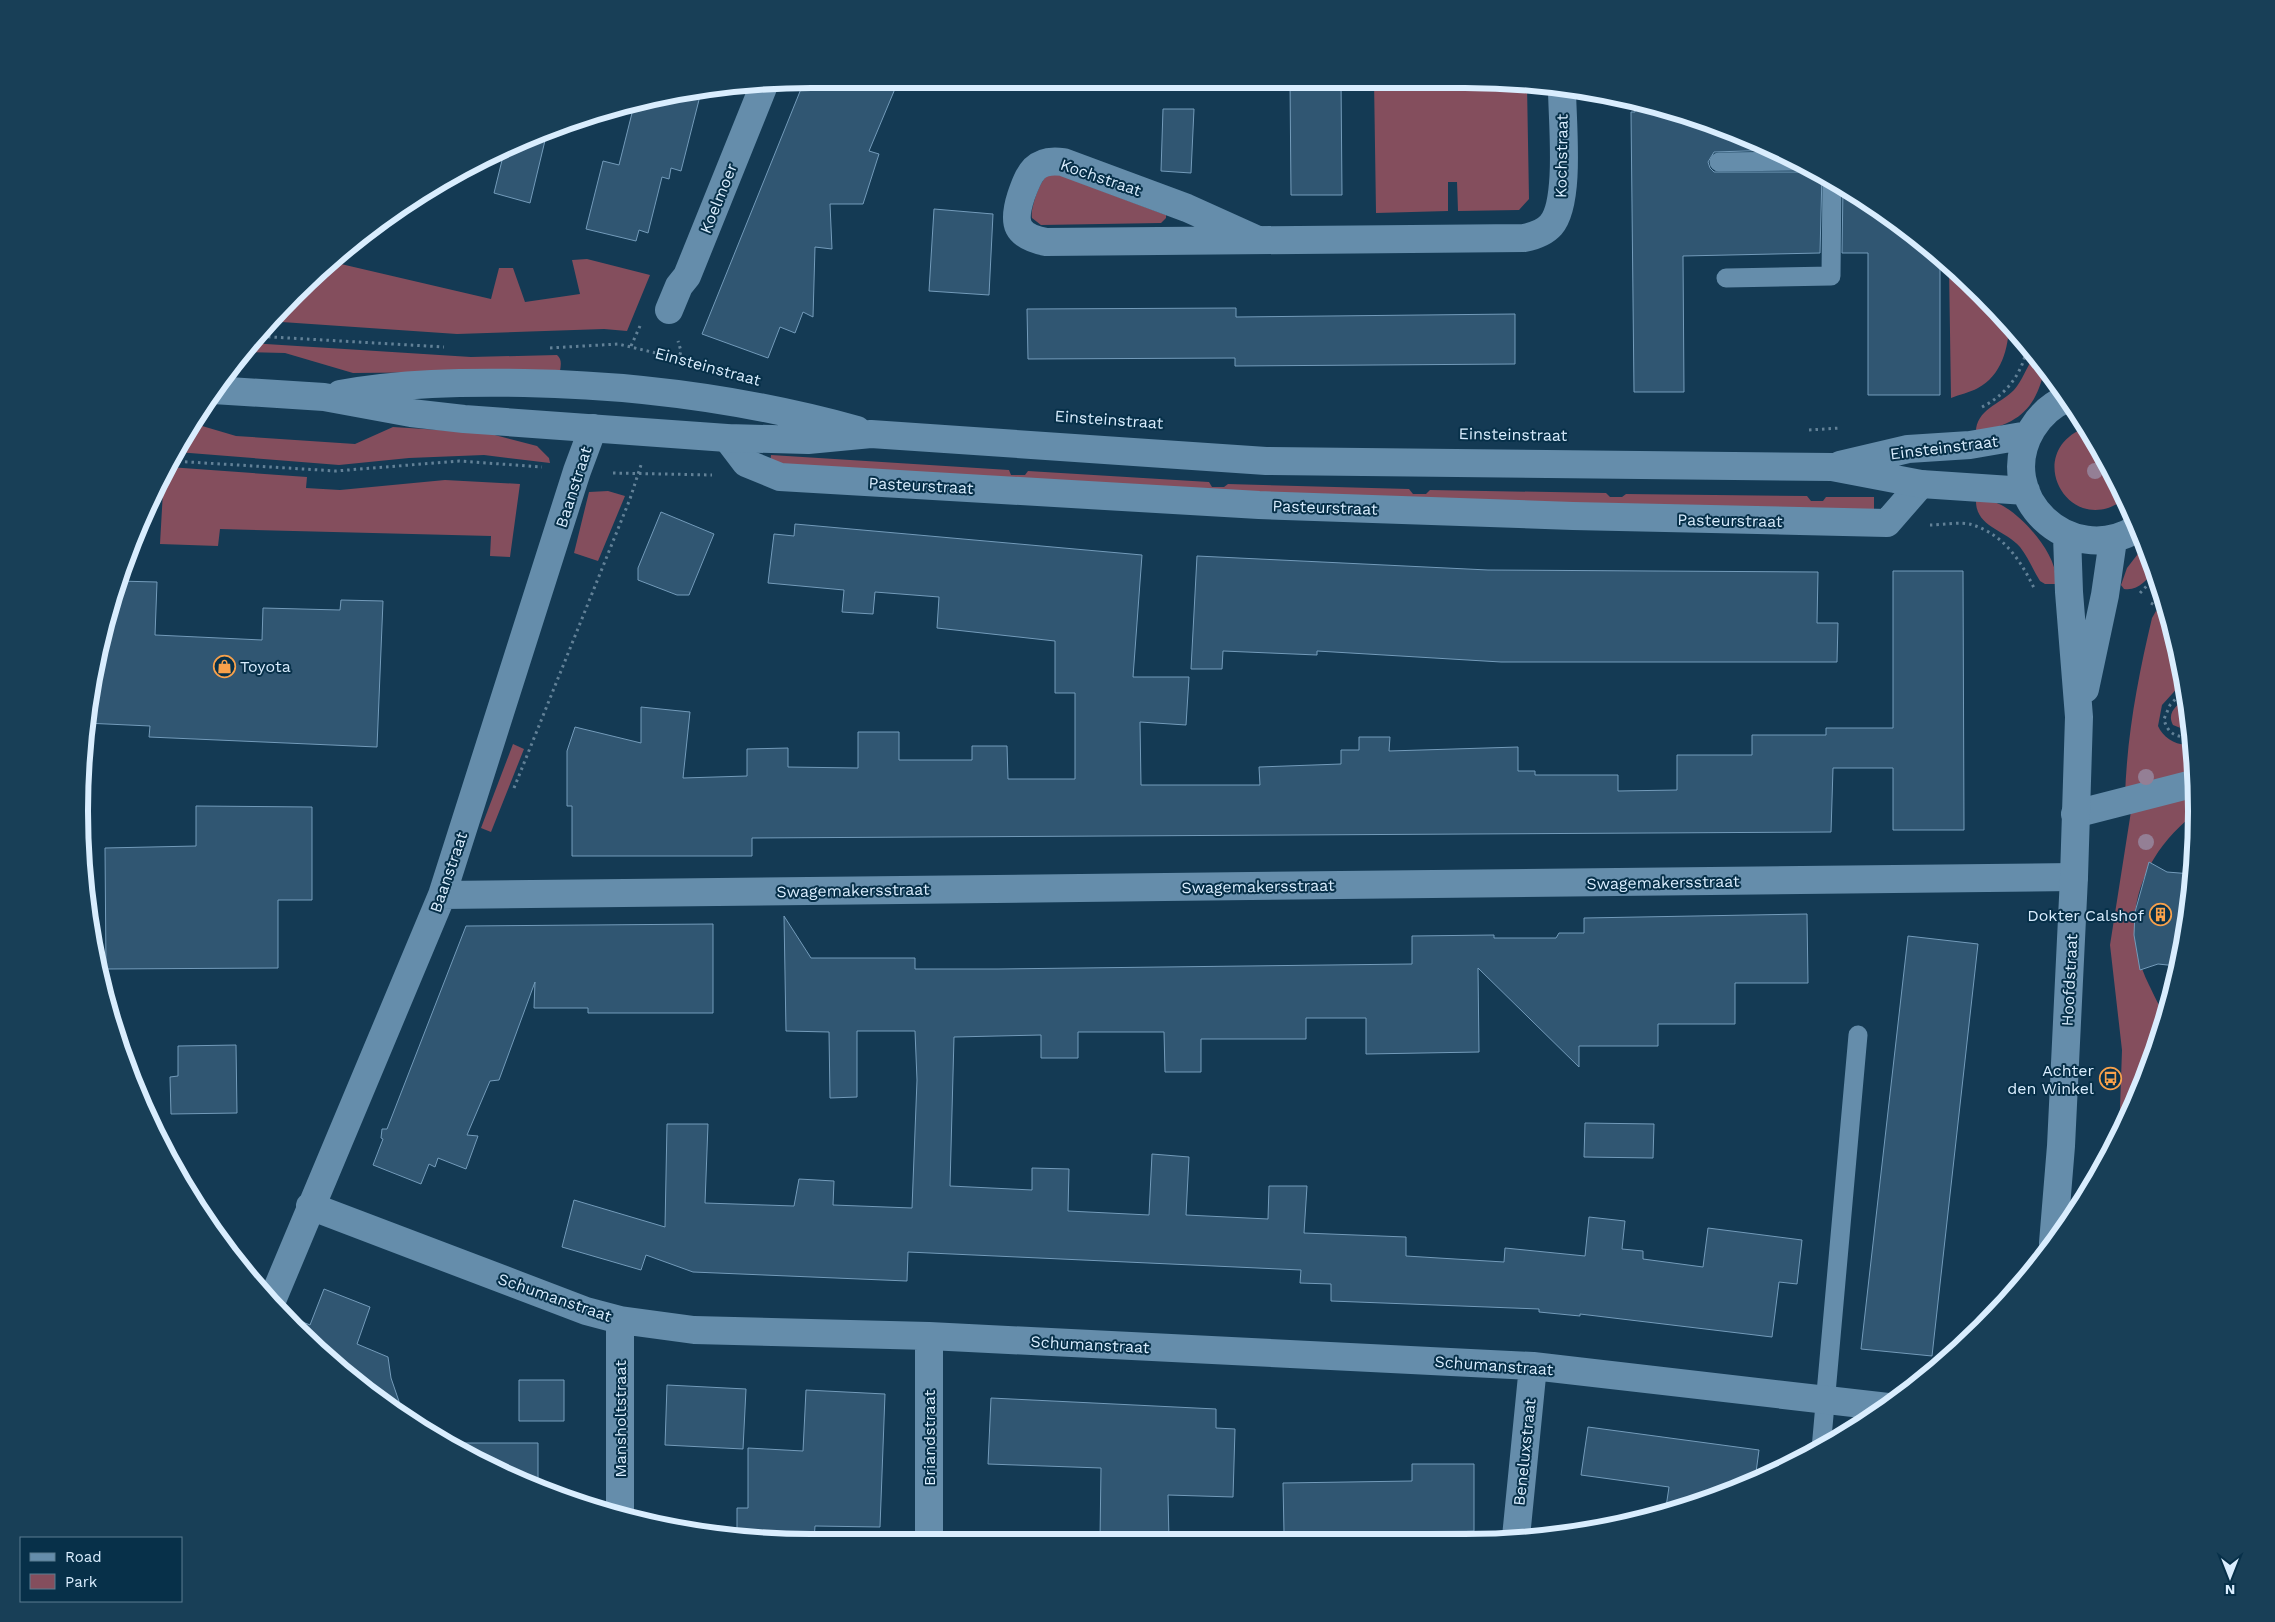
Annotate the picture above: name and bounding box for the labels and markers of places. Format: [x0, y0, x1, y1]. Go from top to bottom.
shop icon: Toyota [212, 654, 236, 678]
place label: Toyota [240, 657, 291, 676]
building icon: Dokter Calshof [2148, 903, 2172, 927]
place label: Dokter Calshof [2027, 906, 2145, 925]
place label: Achter den Winkel [2007, 1061, 2094, 1098]
bus stop icon: Achter den Winkel [2098, 1067, 2122, 1091]

